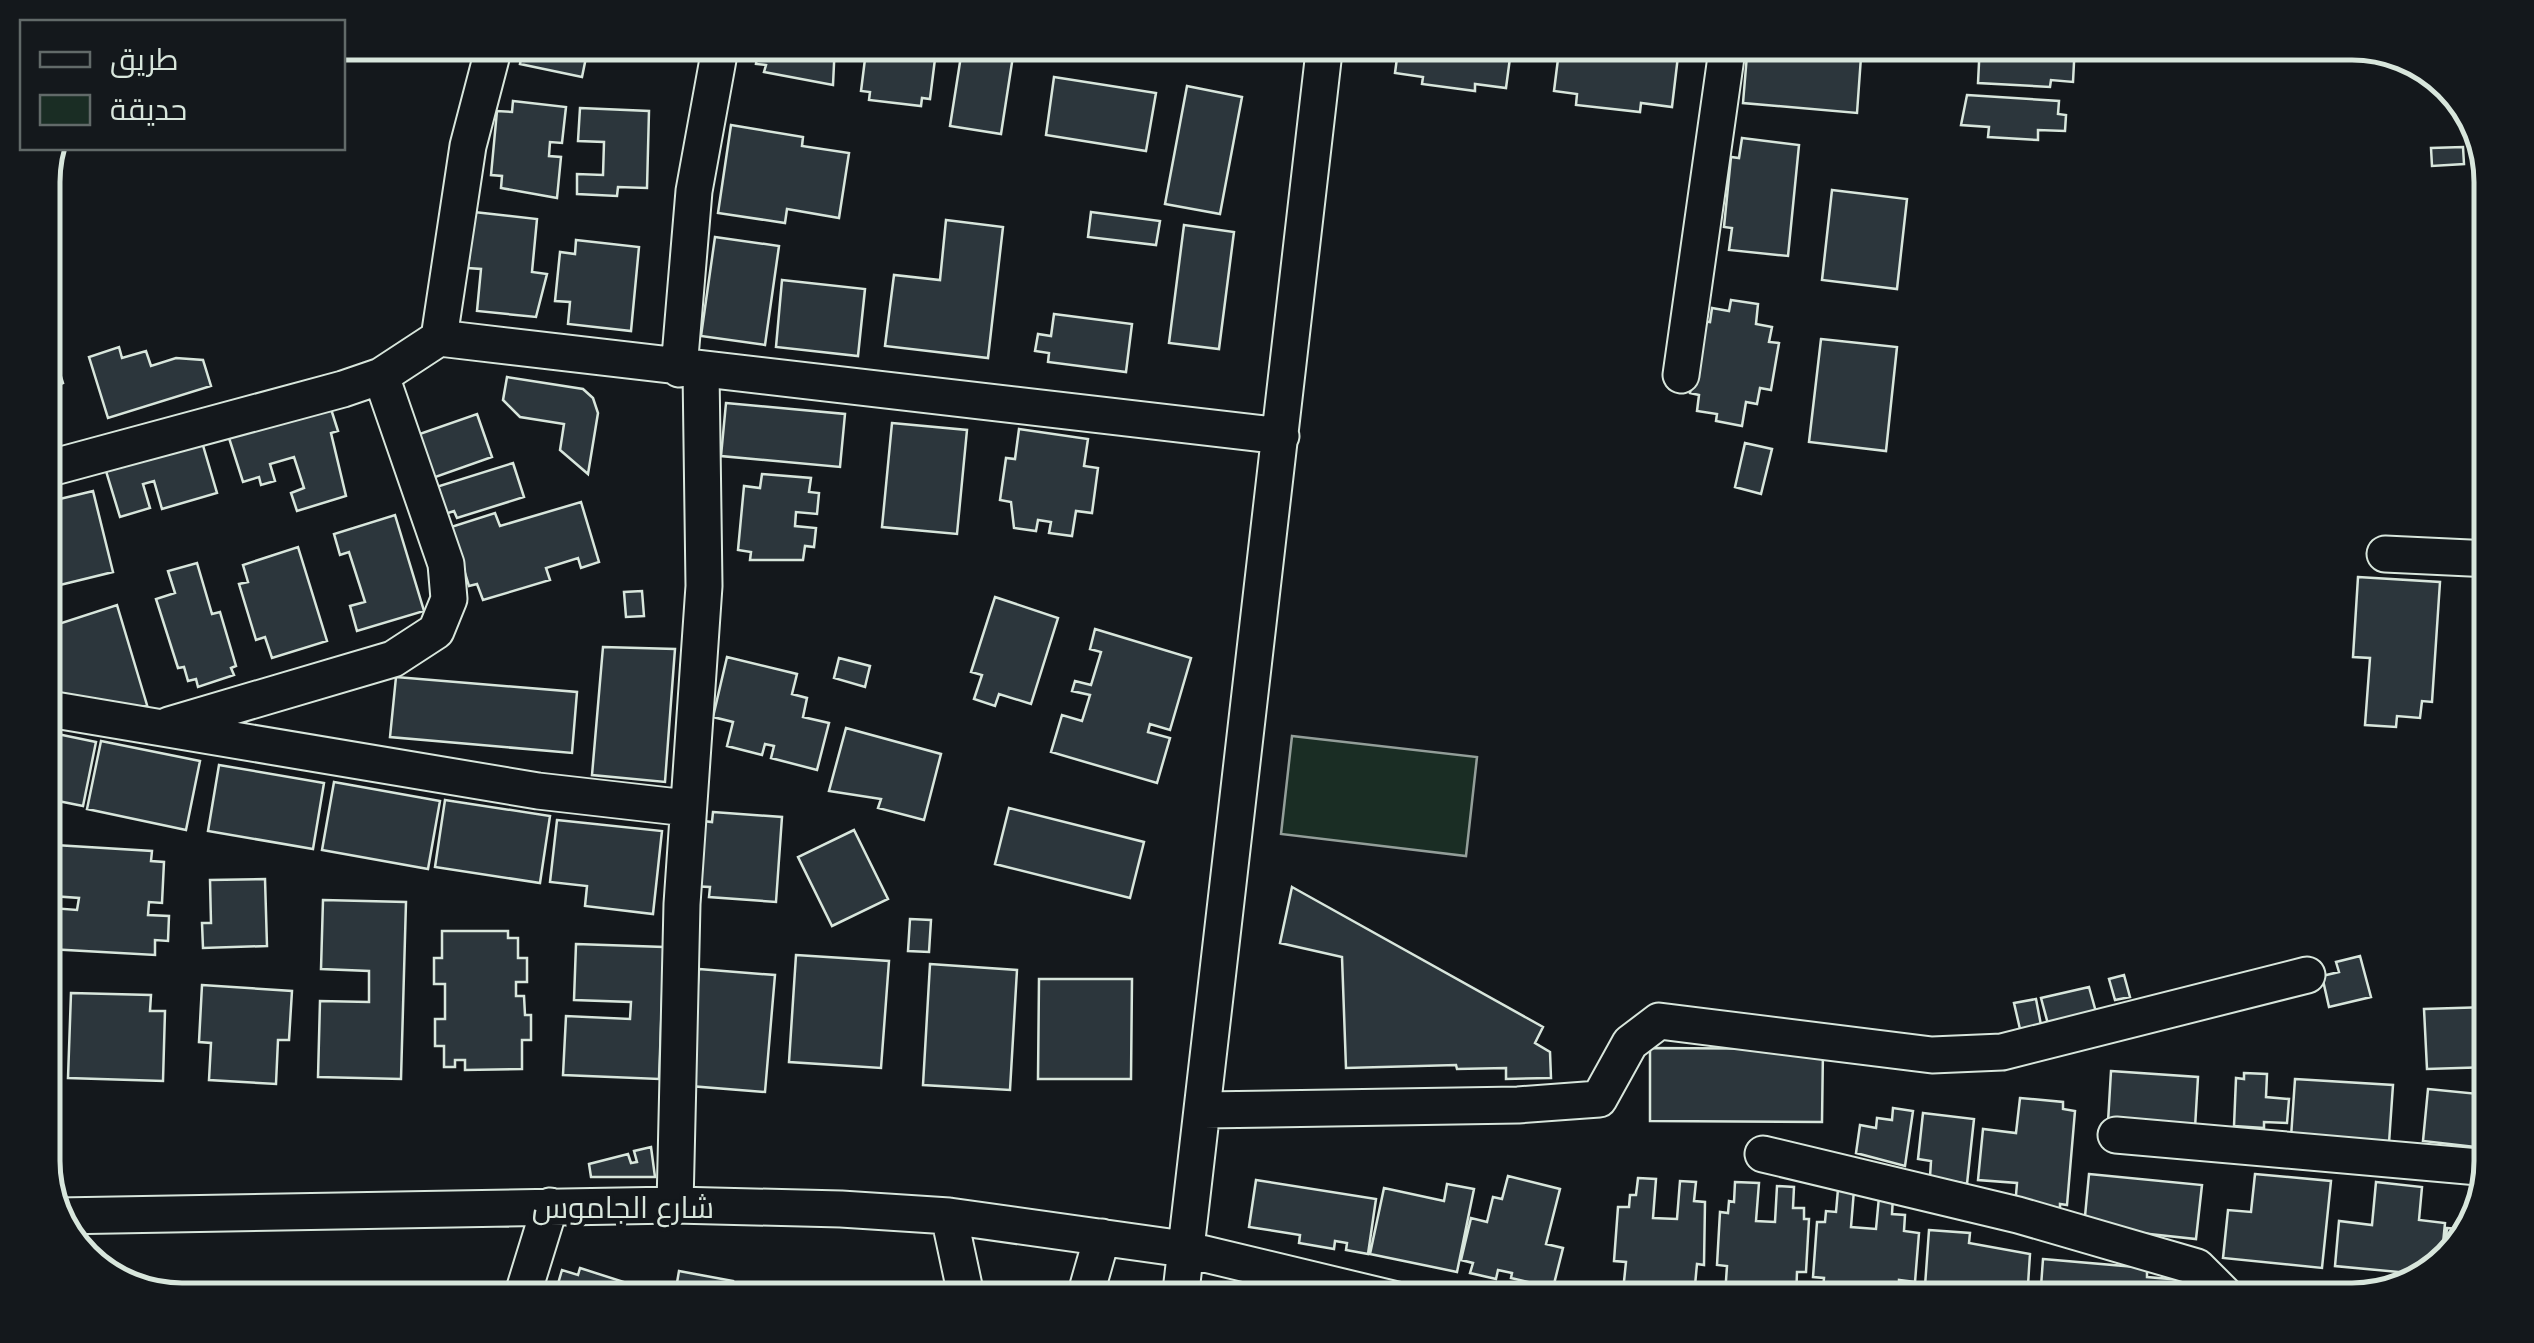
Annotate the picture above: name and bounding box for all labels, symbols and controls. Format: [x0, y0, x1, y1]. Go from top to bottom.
legend [20, 20, 345, 150]
text: طريق [110, 38, 179, 81]
text: حديقة [110, 88, 187, 131]
street label: شارع الجاموس [532, 1186, 714, 1229]

